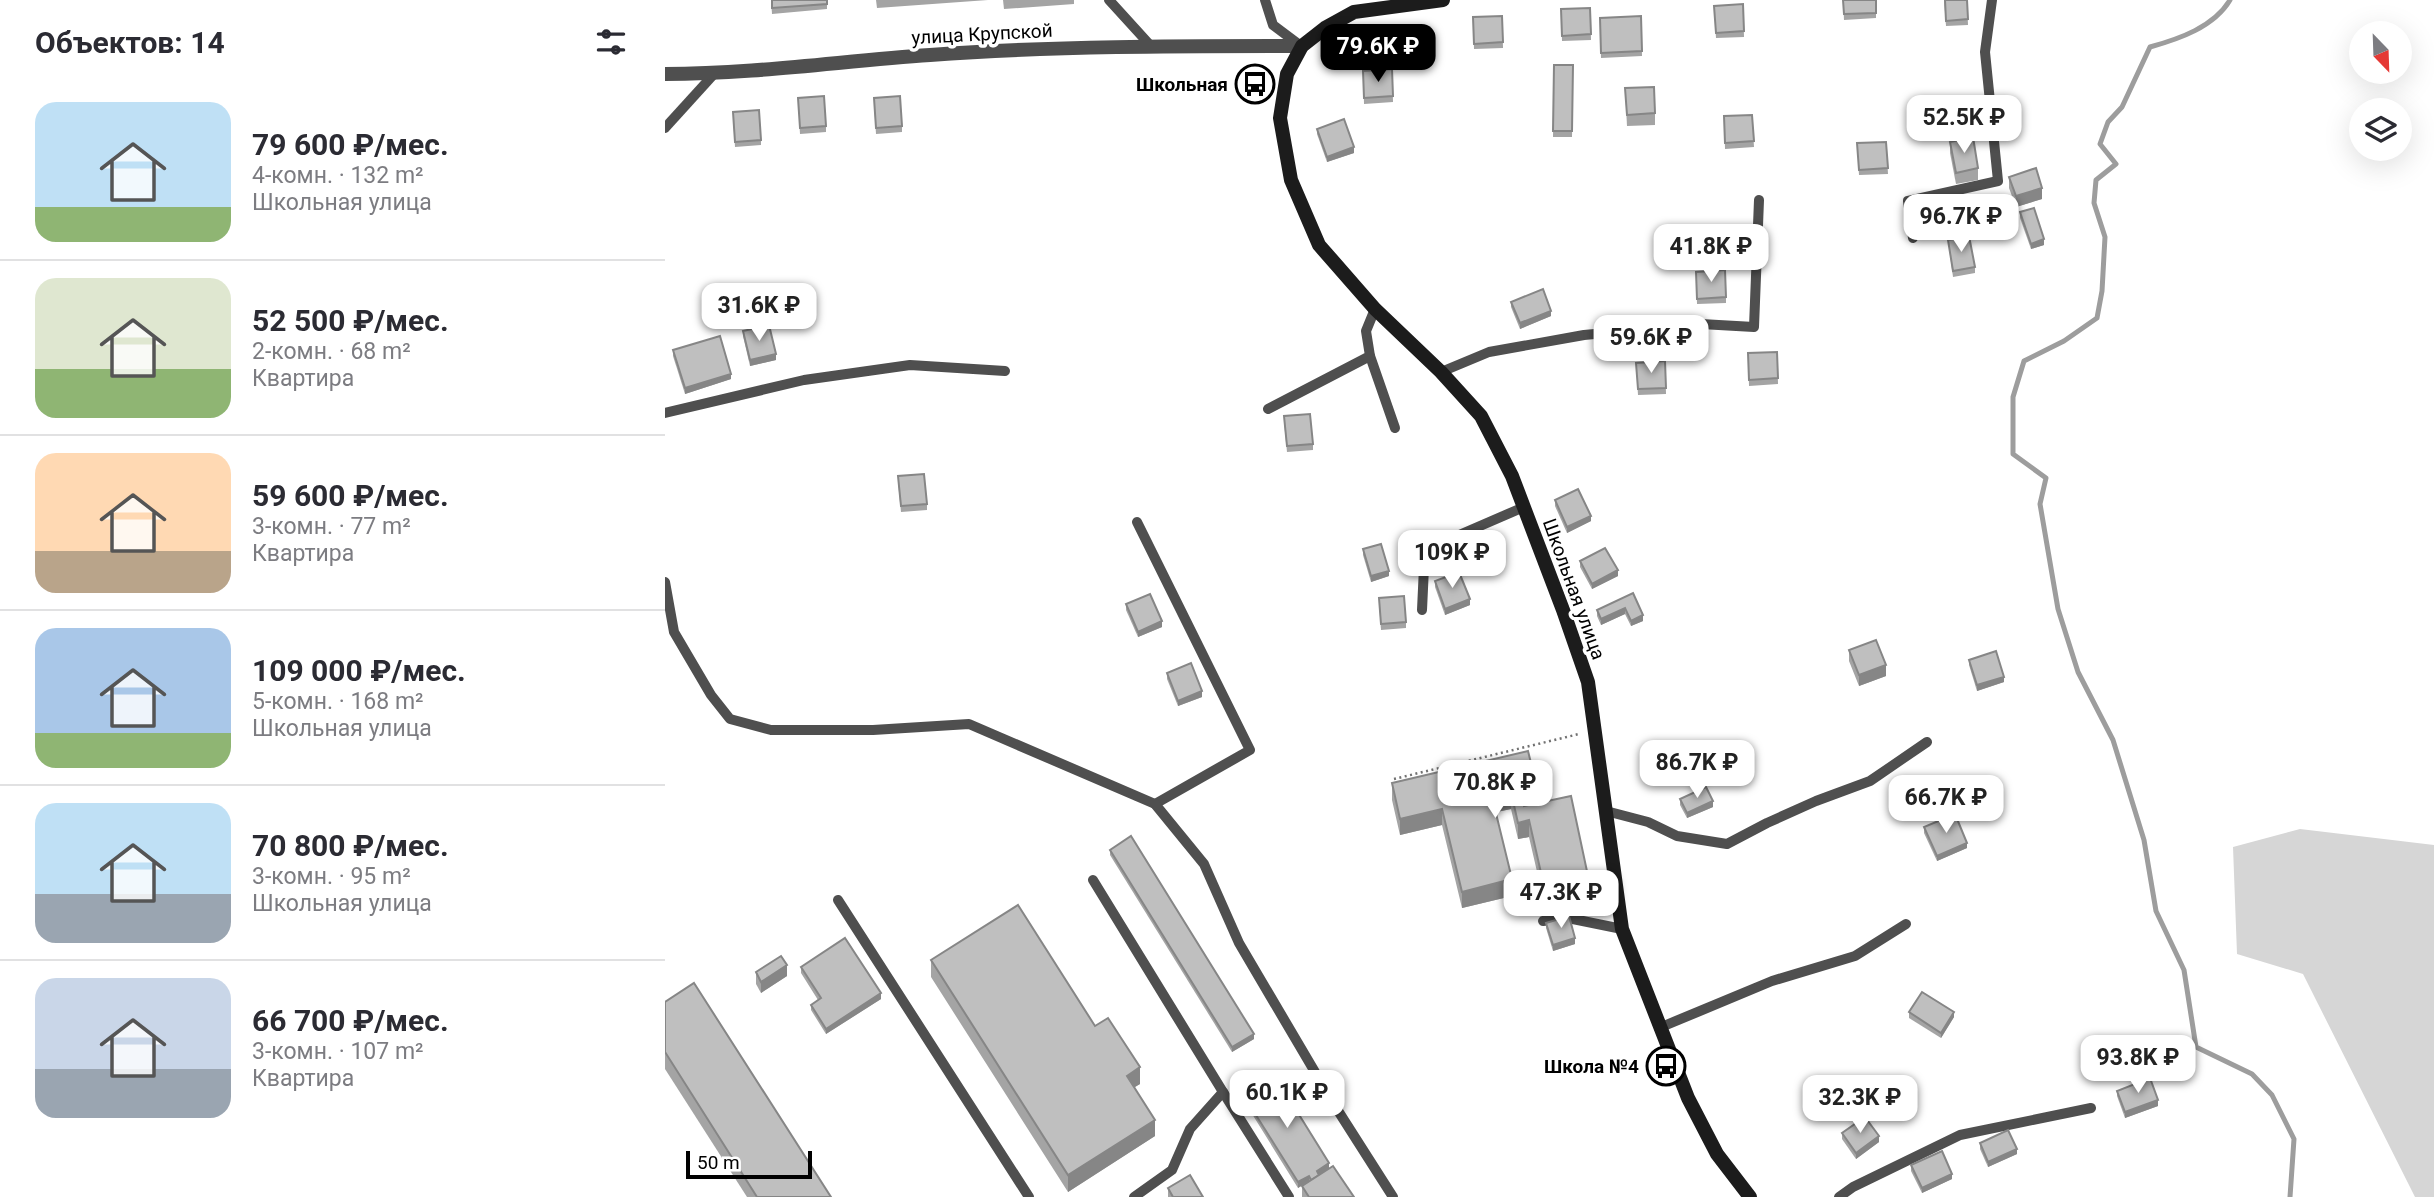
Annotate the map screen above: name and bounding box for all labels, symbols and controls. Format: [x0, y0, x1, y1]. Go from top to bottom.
street label: улица Крупской [911, 19, 1053, 49]
north arrow [2349, 21, 2411, 84]
map controls [2349, 21, 2412, 161]
icon: filters [592, 23, 630, 61]
pin: 79.6K ₽ [1313, 24, 1443, 84]
text: Объектов: 14 [35, 25, 225, 60]
text: 79.6K ₽ [1337, 33, 1419, 60]
bus stop icon: Школьная [1234, 63, 1276, 105]
place label: Школьная [1136, 73, 1228, 96]
pin: 52.5K ₽ [1899, 96, 2029, 155]
button: layers [2349, 98, 2412, 161]
text: 52.5K ₽ [1923, 104, 2005, 131]
text: 79 600 ₽/мес. [252, 127, 449, 162]
icon: home [91, 130, 175, 214]
text: 4-комн. · 132 m² [252, 162, 424, 189]
text: Школьная улица [252, 189, 432, 216]
pin: 96.7K ₽ [1896, 194, 2026, 254]
text: 96.7K ₽ [1920, 203, 2002, 230]
pin: 41.8K ₽ [1646, 224, 1776, 284]
text: 41.8K ₽ [1670, 233, 1752, 260]
pin: 31.6K ₽ [694, 284, 824, 343]
text: 31.6K ₽ [718, 292, 800, 319]
text: 52 500 ₽/мес. [252, 303, 449, 338]
icon: home [91, 306, 175, 390]
pin: 59.6K ₽ [1586, 316, 1716, 375]
text: 59.6K ₽ [1610, 324, 1692, 351]
text: 2-комн. · 68 m² [252, 338, 411, 365]
text: Квартира [252, 365, 354, 392]
text: 59 600 ₽/мес. [252, 478, 449, 513]
icon: home [91, 481, 175, 565]
text: 3-комн. · 77 m² [252, 513, 411, 540]
street label: Школьная улица [1538, 515, 1610, 663]
pin: 109K ₽ [1395, 530, 1509, 590]
text: 109K ₽ [1414, 539, 1490, 566]
text: Квартира [252, 540, 354, 567]
text: 109 000 ₽/мес. [252, 653, 466, 688]
icon: home [91, 656, 175, 740]
text: 5-комн. · 168 m² [252, 688, 424, 715]
text: Школьная улица [252, 715, 432, 742]
pin: 86.7K ₽ [1632, 740, 1762, 800]
text: 86.7K ₽ [1656, 749, 1738, 776]
pin: 70.8K ₽ [1430, 760, 1560, 820]
text: 70.8K ₽ [1454, 769, 1536, 796]
pin: 66.7K ₽ [1881, 776, 2011, 835]
text: 66.7K ₽ [1905, 784, 1987, 811]
text: 70 800 ₽/мес. [252, 828, 449, 863]
icon: home [91, 831, 175, 915]
text: 3-комн. · 95 m² [252, 863, 411, 890]
pin: 47.3K ₽ [1496, 870, 1626, 930]
text: 47.3K ₽ [1520, 879, 1602, 906]
text: Школьная улица [252, 890, 432, 917]
text: 66 700 ₽/мес. [252, 1003, 449, 1038]
icon: home [91, 1006, 175, 1090]
pin: 93.8K ₽ [2073, 1036, 2203, 1095]
text: 3-комн. · 107 m² [252, 1038, 424, 1065]
text: 93.8K ₽ [2097, 1044, 2179, 1071]
bus stop icon: Школа №4 [1645, 1045, 1687, 1087]
place label: Школа №4 [1544, 1055, 1639, 1078]
text: Квартира [252, 1065, 354, 1092]
pin: 60.1K ₽ [1222, 1070, 1352, 1130]
pin: 32.3K ₽ [1795, 1076, 1925, 1135]
text: 60.1K ₽ [1246, 1079, 1328, 1106]
text: 32.3K ₽ [1819, 1084, 1901, 1111]
scale bar [686, 1148, 812, 1180]
text: 50 m [697, 1151, 740, 1174]

